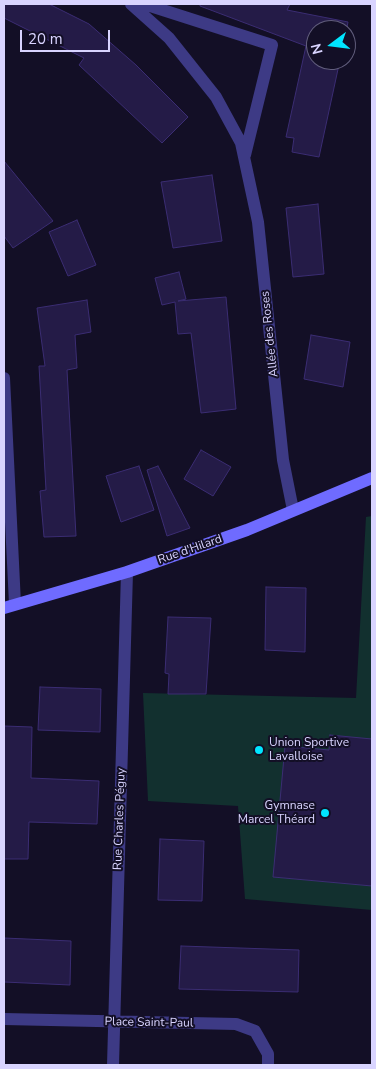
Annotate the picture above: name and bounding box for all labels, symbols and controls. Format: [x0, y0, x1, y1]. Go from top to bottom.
scale bar [22, 20, 112, 52]
north arrow [306, 20, 356, 70]
text: 20 m [28, 29, 63, 49]
text: N [306, 41, 328, 56]
street label: Allée des Roses [258, 290, 282, 378]
street label: Rue d'Hilard [156, 532, 224, 568]
place label: Union Sportive Lavalloise [269, 736, 349, 764]
marker: Union Sportive Lavalloise [253, 744, 265, 756]
street label: Rue Charles Péguy [111, 768, 129, 870]
place label: Gymnase Marcel Théard [238, 799, 315, 827]
marker: Gymnase Marcel Théard [319, 807, 331, 819]
street label: Place Saint-Paul [104, 1015, 194, 1031]

